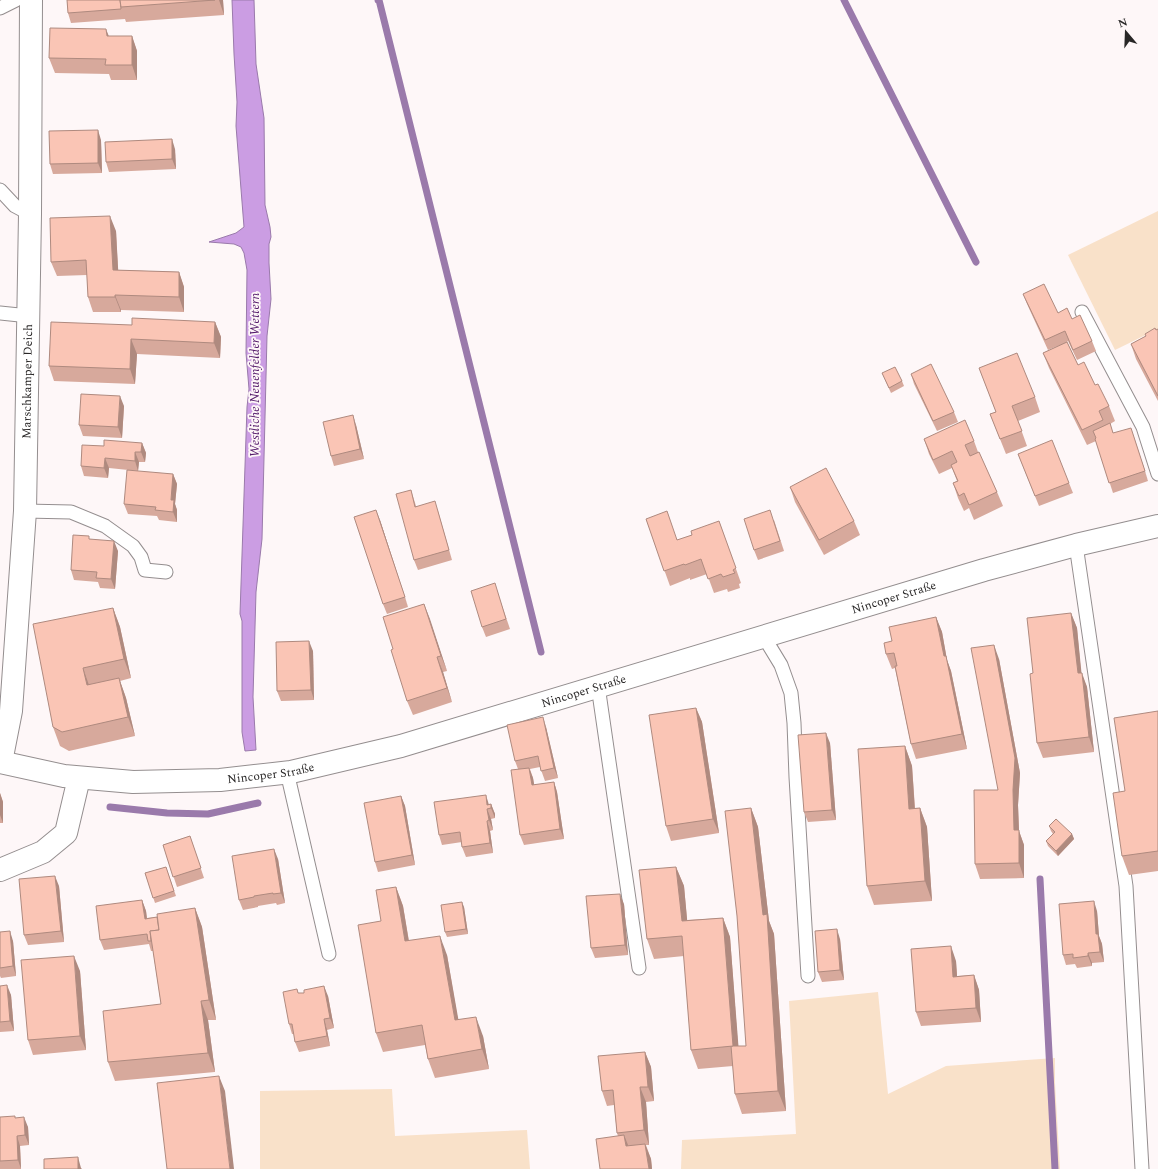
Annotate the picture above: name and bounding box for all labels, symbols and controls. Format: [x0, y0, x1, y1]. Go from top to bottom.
north arrow [1106, 12, 1146, 52]
text: N [1116, 14, 1130, 33]
water label: Westliche Neuenfelder Wettern [245, 293, 265, 457]
street label: Marschkamper Deich [17, 324, 38, 439]
street label: Nincoper Straße [849, 576, 939, 619]
street label: Nincoper Straße [539, 670, 629, 713]
street label: Nincoper Straße [226, 758, 316, 789]

